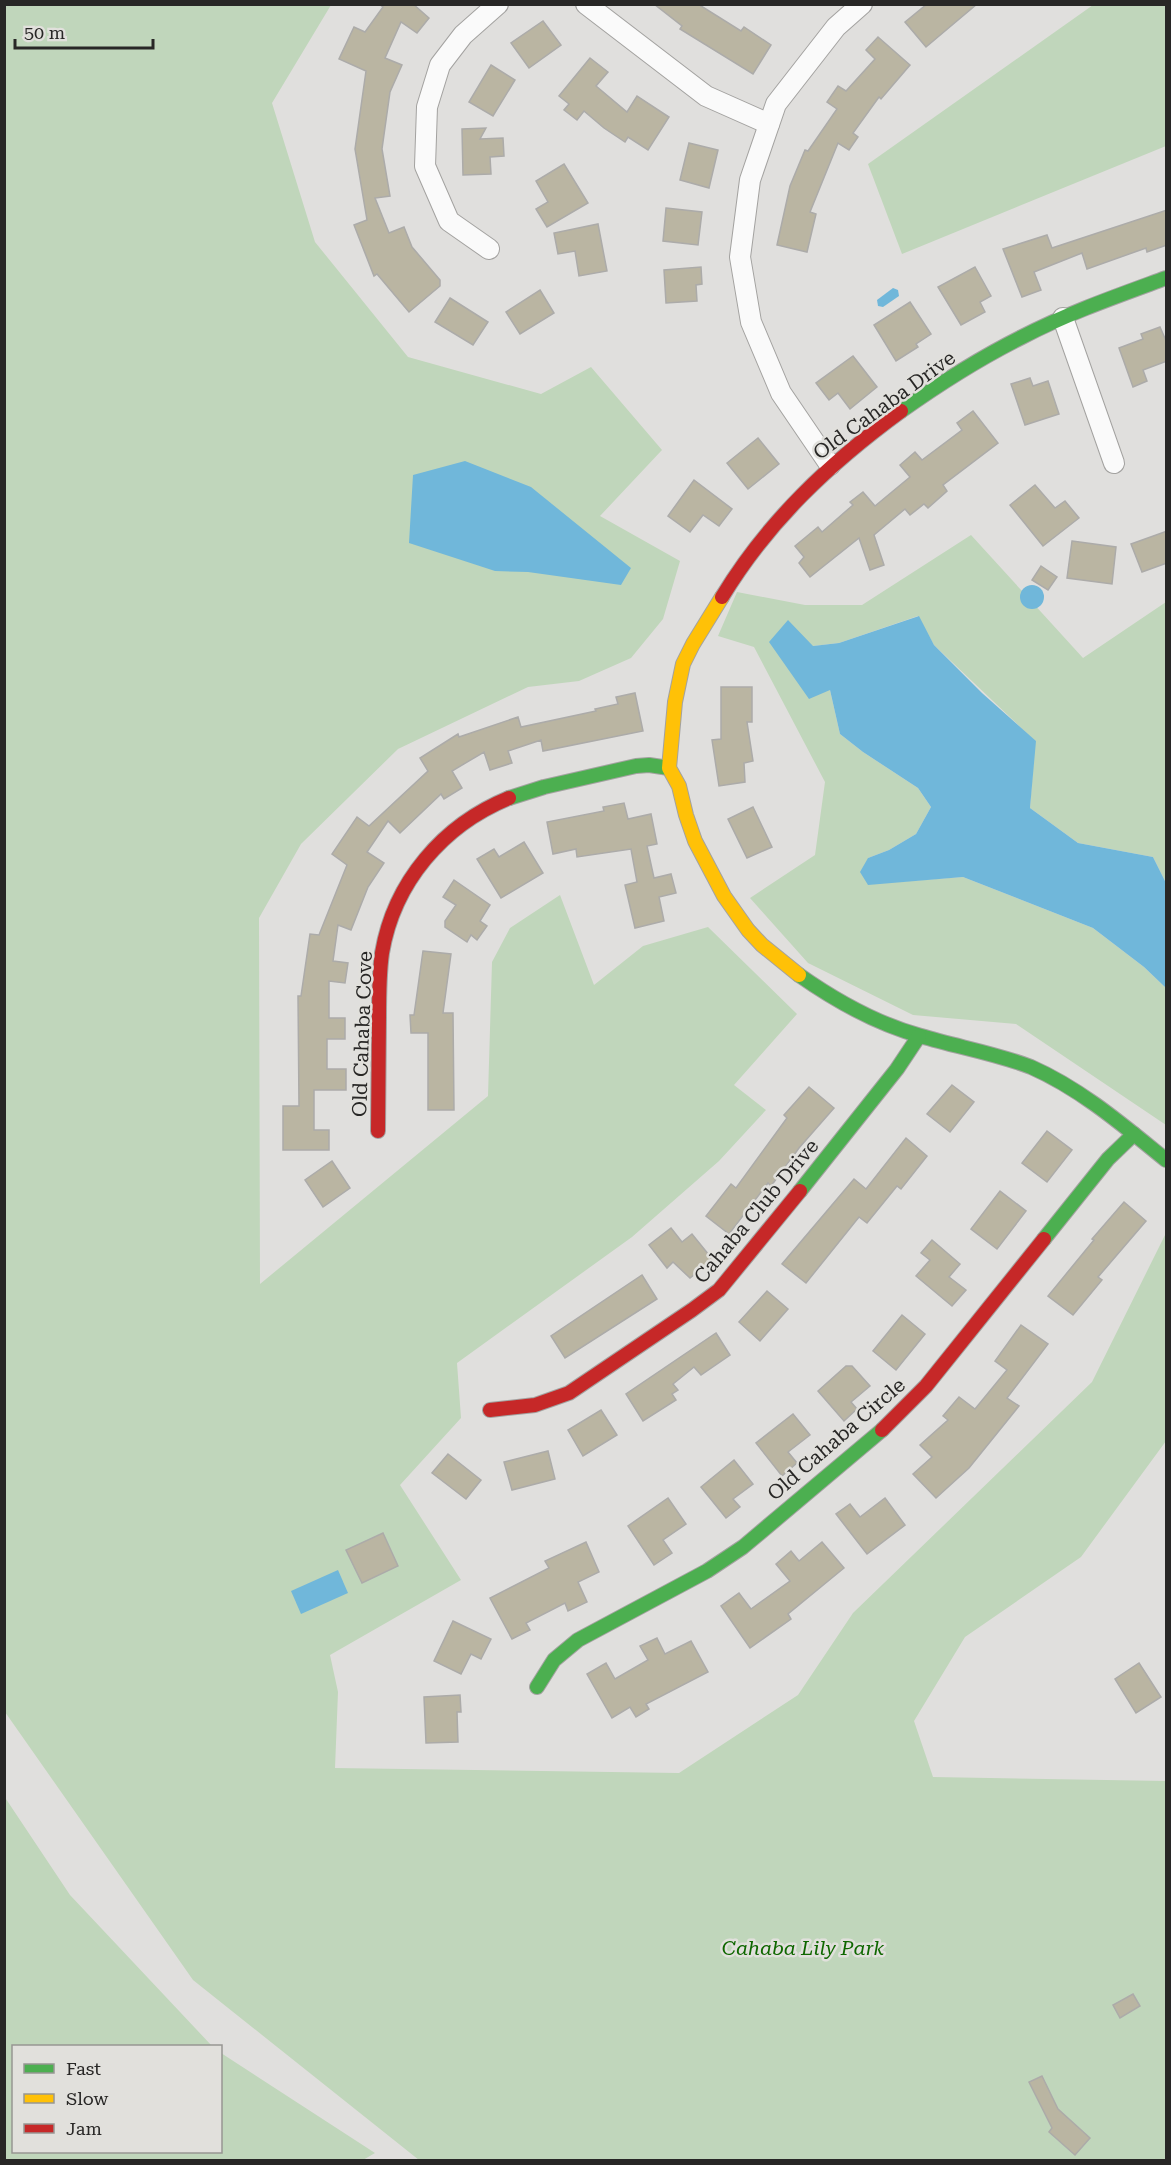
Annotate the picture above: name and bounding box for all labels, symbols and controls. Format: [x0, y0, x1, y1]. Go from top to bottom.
scale bar [15, 12, 153, 50]
text: 50 m [24, 22, 65, 43]
street label: Old Cahaba Drive [808, 345, 960, 465]
street label: Old Cahaba Cove [347, 951, 377, 1117]
street label: Cahaba Club Drive [689, 1134, 823, 1288]
street label: Old Cahaba Circle [762, 1373, 910, 1505]
park label: Cahaba Lily Park [722, 1936, 884, 1960]
legend [12, 2045, 222, 2153]
text: Fast [66, 2058, 101, 2079]
text: Slow [66, 2088, 108, 2109]
text: Jam [66, 2118, 102, 2139]

